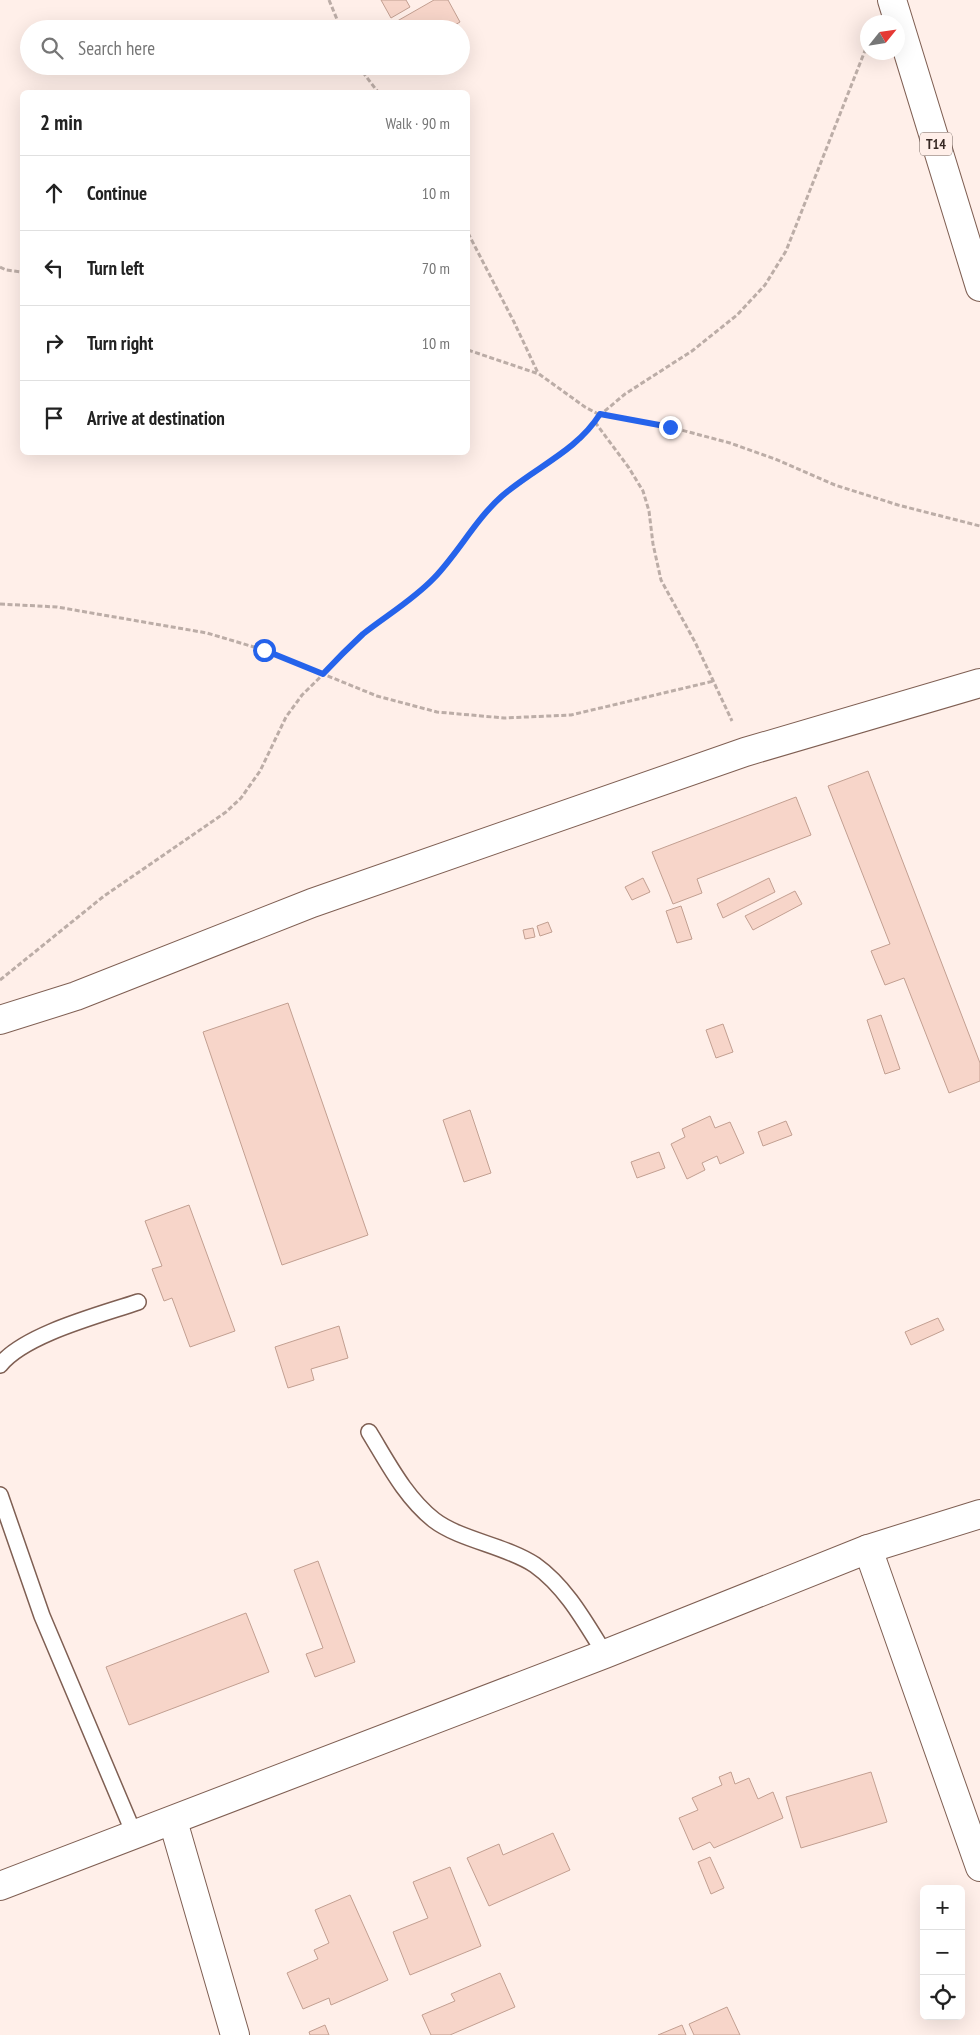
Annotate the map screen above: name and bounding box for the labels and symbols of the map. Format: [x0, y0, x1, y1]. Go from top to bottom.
north arrow [860, 15, 905, 60]
road number: T14 [920, 132, 952, 156]
route end [659, 416, 682, 439]
route start [253, 639, 276, 662]

